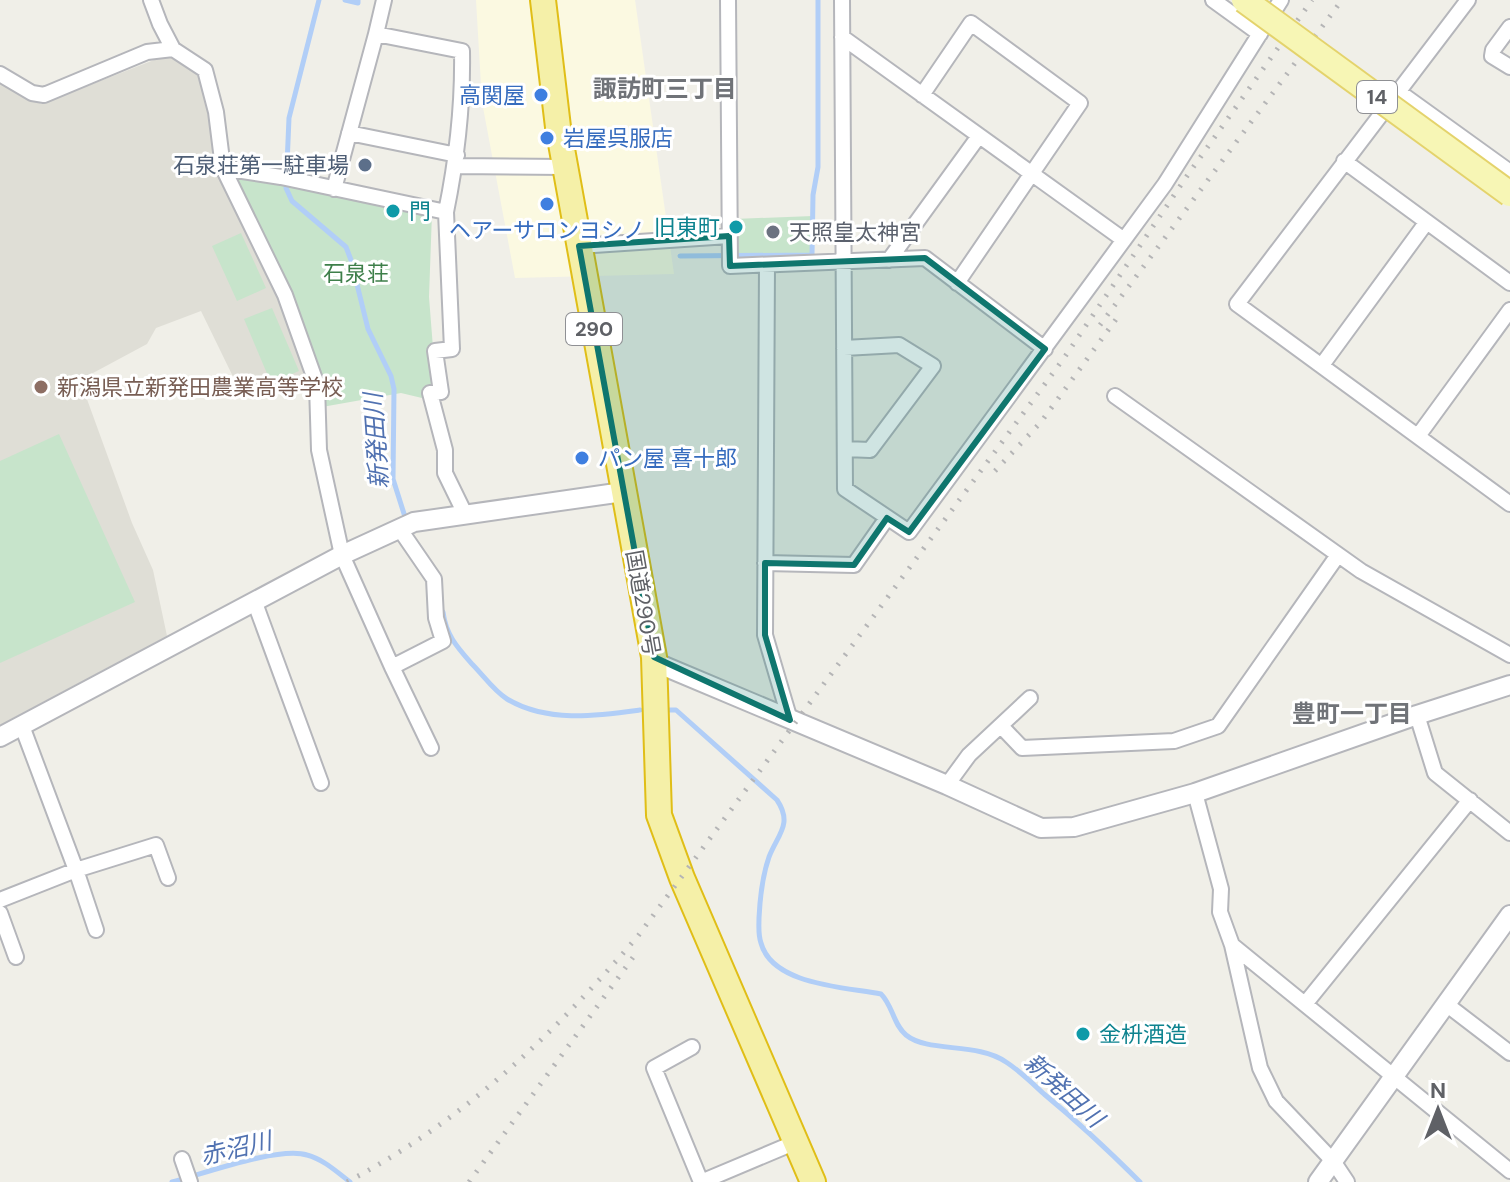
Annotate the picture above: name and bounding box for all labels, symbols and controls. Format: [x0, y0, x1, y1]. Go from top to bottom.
district label: 諏訪町三丁目 [593, 73, 737, 104]
place label: 高関屋 [459, 81, 525, 110]
road number: 14 [1357, 81, 1397, 113]
marker: 高関屋 [532, 86, 550, 104]
place label: 岩屋呉服店 [563, 124, 673, 153]
marker: 岩屋呉服店 [538, 129, 556, 147]
place label: 石泉荘第一駐車場 [173, 151, 349, 180]
marker: 石泉荘第一駐車場 [356, 156, 374, 174]
marker: ヘアーサロンヨシノ [538, 195, 556, 213]
place label: 門 [409, 197, 431, 226]
marker: 門 [384, 202, 402, 220]
place label: 旧東町 [654, 213, 720, 242]
place label: ヘアーサロンヨシノ [449, 216, 645, 245]
marker: 旧東町 [727, 218, 745, 236]
place label: 天照皇太神宮 [789, 218, 921, 247]
marker: 天照皇太神宮 [764, 223, 782, 241]
park label: 石泉荘 [323, 259, 389, 288]
road number: 290 [566, 313, 622, 345]
place label: 新潟県立新発田農業高等学校 [57, 373, 343, 402]
marker: 新潟県立新発田農業高等学校 [32, 378, 50, 396]
water label: 新発田川 [357, 389, 395, 490]
place label: パン屋 喜十郎 [598, 444, 737, 473]
marker: パン屋 喜十郎 [573, 449, 591, 467]
street label: 国道290号 [619, 548, 667, 658]
district label: 豊町一丁目 [1292, 698, 1412, 729]
place label: 金枡酒造 [1099, 1020, 1187, 1049]
marker: 金枡酒造 [1074, 1025, 1092, 1043]
water label: 新発田川 [1018, 1046, 1112, 1136]
north arrow [1398, 1070, 1478, 1150]
text: N [1430, 1076, 1446, 1105]
water label: 赤沼川 [197, 1124, 277, 1171]

